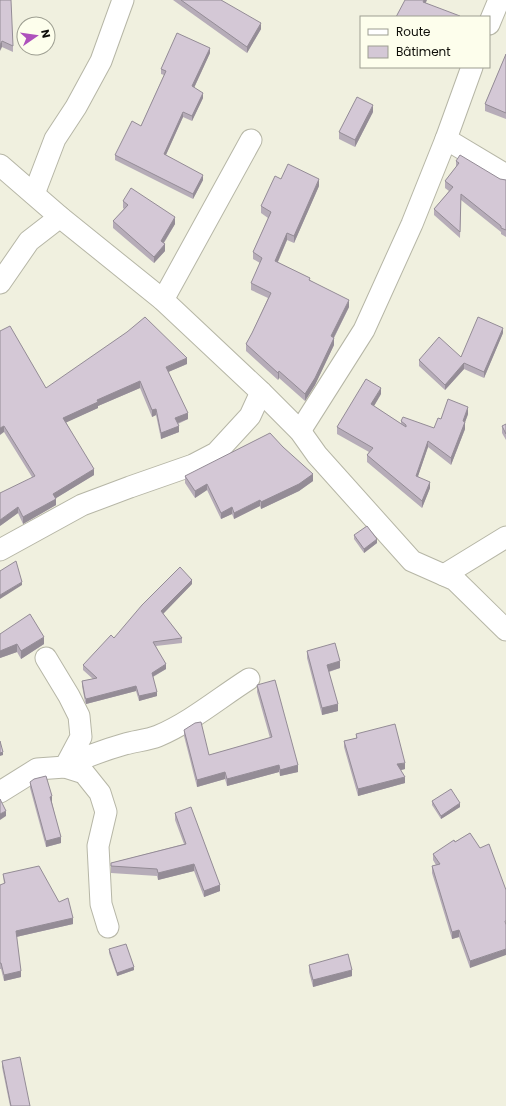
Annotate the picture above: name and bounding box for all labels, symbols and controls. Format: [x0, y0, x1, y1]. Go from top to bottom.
north arrow [16, 16, 56, 56]
legend [360, 16, 490, 68]
text: Route [396, 23, 430, 40]
text: N [37, 28, 54, 40]
text: Bâtiment [396, 43, 451, 60]

